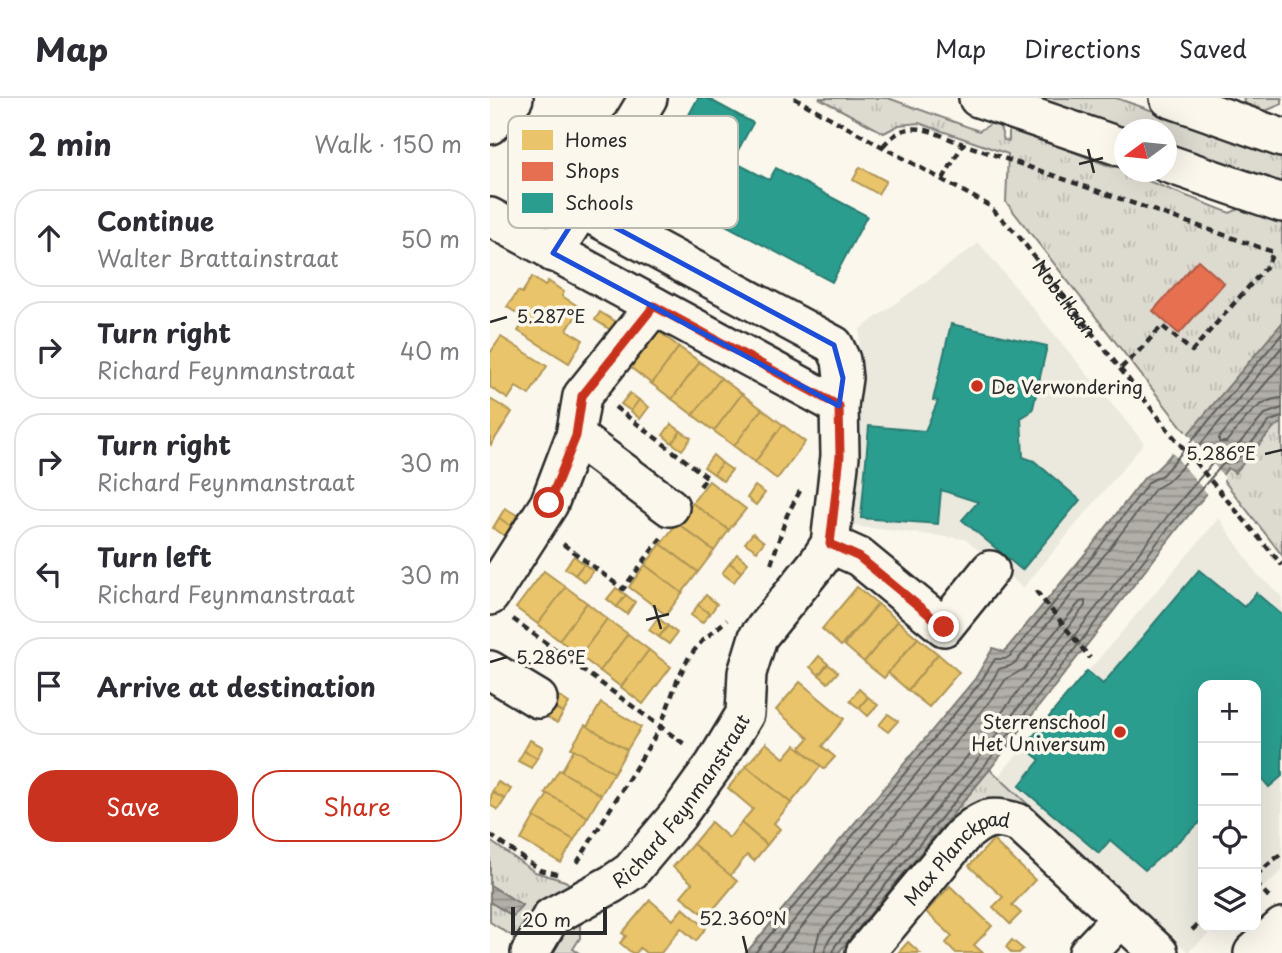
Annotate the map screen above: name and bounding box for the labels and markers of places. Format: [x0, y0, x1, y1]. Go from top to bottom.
place label: De Verwondering [991, 372, 1143, 400]
marker: De Verwondering [969, 378, 985, 394]
place label: Sterrenschool Het Universum [971, 707, 1106, 757]
marker: Sterrenschool Het Universum [1112, 724, 1128, 740]

